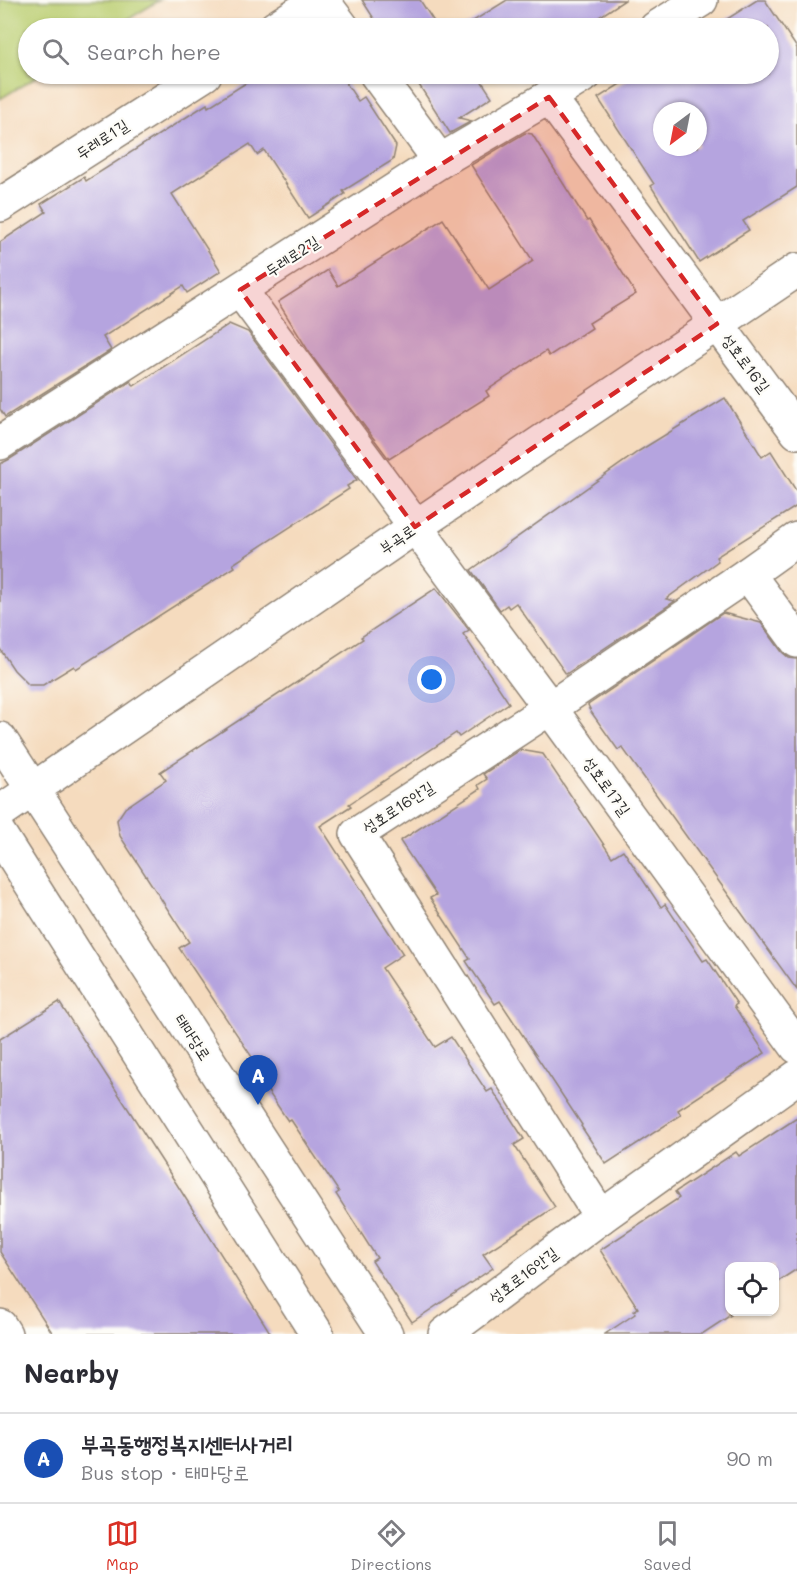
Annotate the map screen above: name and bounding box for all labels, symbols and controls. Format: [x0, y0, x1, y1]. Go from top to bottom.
search box [18, 18, 779, 84]
icon: search [39, 35, 72, 68]
text: Search here [87, 37, 221, 66]
north arrow [653, 102, 707, 156]
street label: 두레로1길 [71, 114, 132, 163]
street label: 두레로2길 [261, 230, 323, 281]
street label: 성호로16길 [717, 329, 775, 396]
street label: 부곡로 [375, 519, 419, 558]
your location [417, 665, 446, 694]
street label: 성호로17길 [579, 752, 636, 819]
street label: 성호로16안길 [358, 776, 438, 837]
street label: 태마당로 [171, 1009, 216, 1064]
pin: A [238, 1056, 278, 1105]
street label: 성호로16안길 [484, 1242, 562, 1307]
map controls [725, 1262, 779, 1316]
button: locate [725, 1262, 779, 1316]
text: Nearby [24, 1356, 119, 1390]
text: 부곡동행정복지센터사거리 [81, 1429, 293, 1458]
text: A [37, 1445, 50, 1471]
text: 90 m [727, 1445, 773, 1471]
text: Bus stop · 태마당로 [81, 1459, 249, 1485]
tab: Map [106, 1517, 139, 1574]
tab: Directions [351, 1517, 432, 1574]
tab: Saved [644, 1517, 691, 1574]

